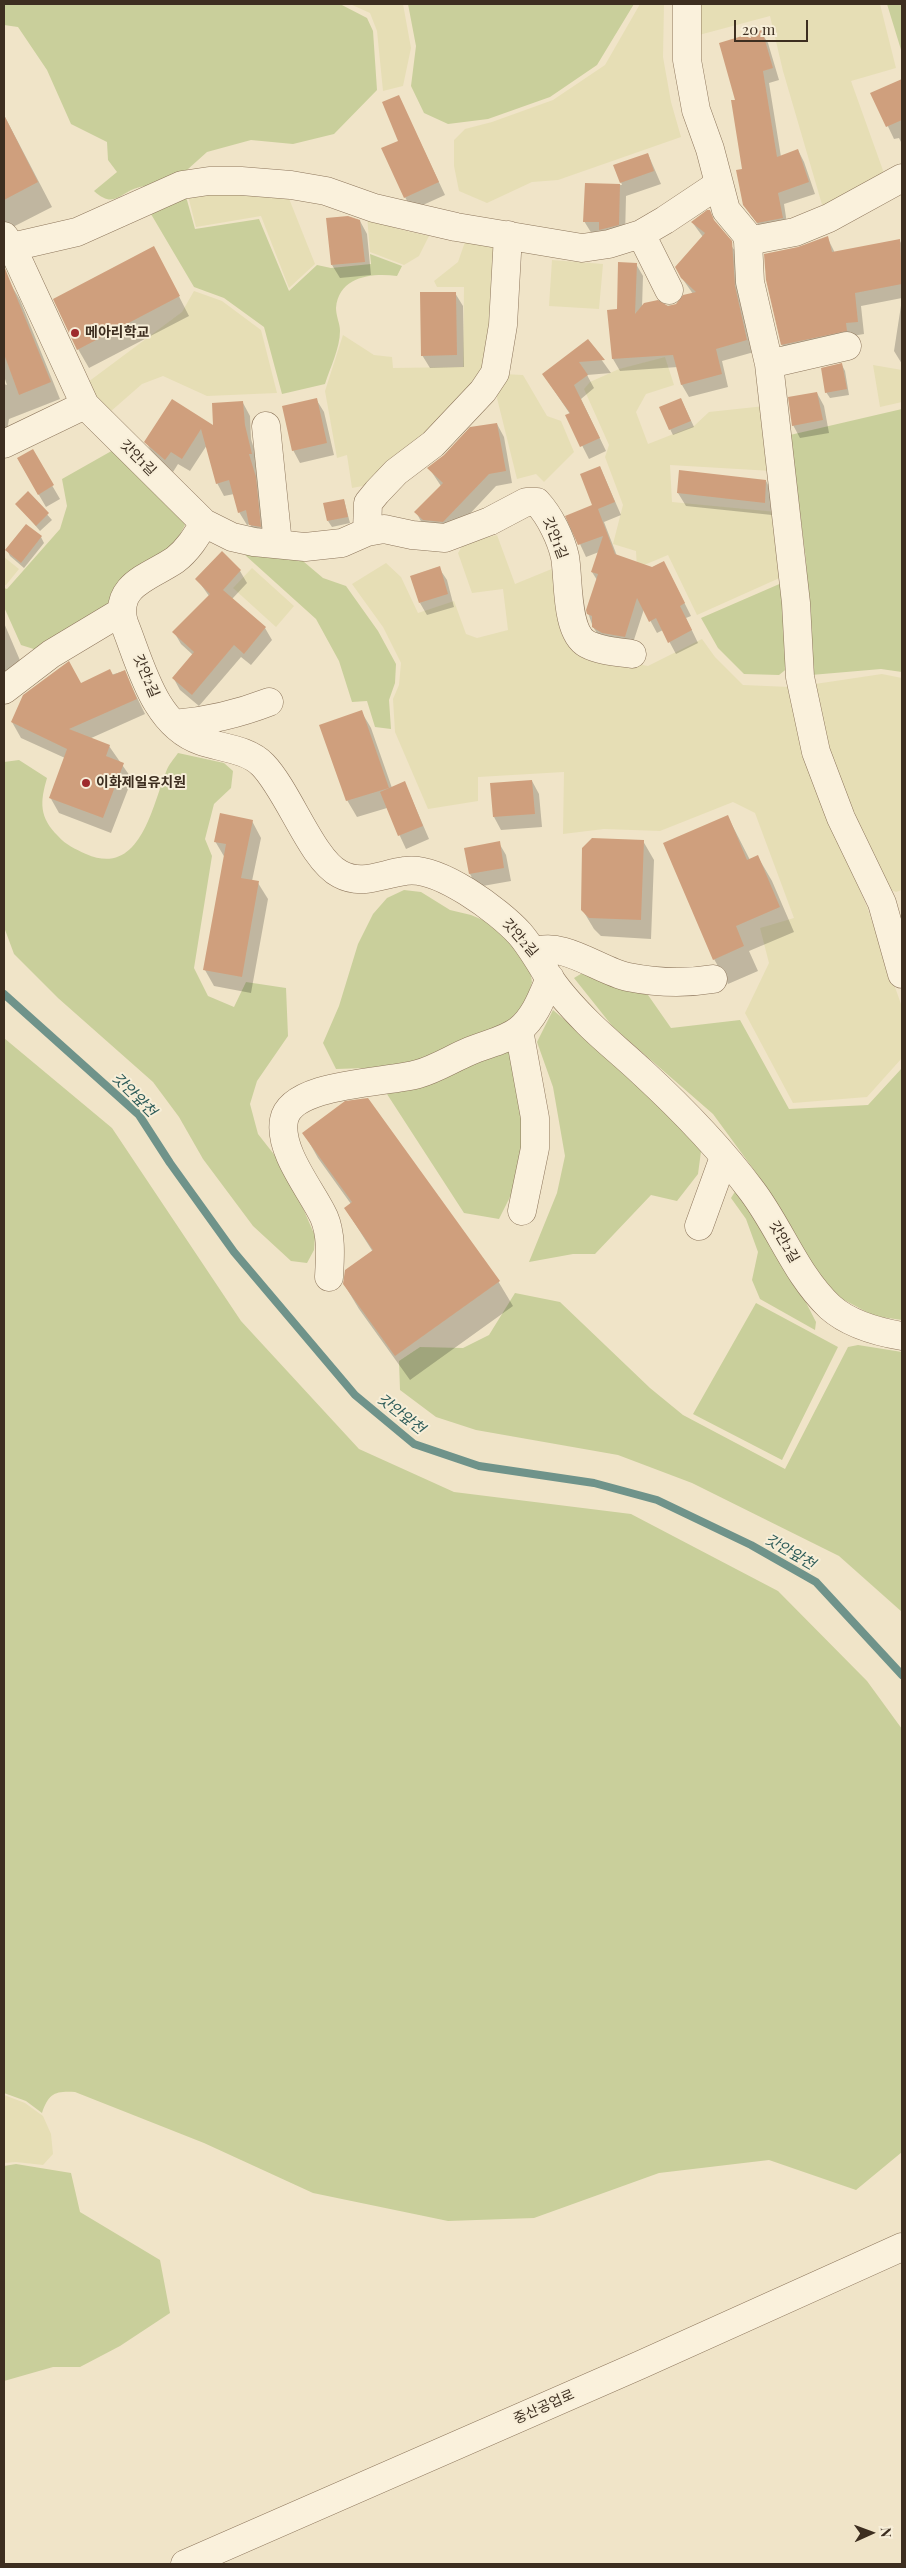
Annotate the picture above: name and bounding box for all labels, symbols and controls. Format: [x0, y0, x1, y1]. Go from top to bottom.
scale bar [736, 10, 810, 42]
text: 20 m [742, 19, 775, 39]
place label: 메아리학교 [85, 325, 149, 341]
marker: 메아리학교 [69, 327, 81, 339]
street label: 갓안1길 [117, 437, 159, 479]
street label: 갓안1길 [539, 515, 571, 561]
street label: 갓안2길 [129, 652, 163, 700]
place label: 이화제일유치원 [96, 775, 186, 791]
marker: 이화제일유치원 [80, 777, 92, 789]
street label: 갓안2길 [499, 915, 541, 961]
water label: 갓안앞천 [108, 1069, 160, 1121]
street label: 갓안2길 [765, 1218, 803, 1266]
water label: 갓안앞천 [374, 1390, 428, 1438]
water label: 갓안앞천 [762, 1530, 818, 1574]
street label: 중산공업로 [511, 2386, 577, 2428]
north arrow [846, 2508, 896, 2558]
text: N [877, 2527, 896, 2538]

